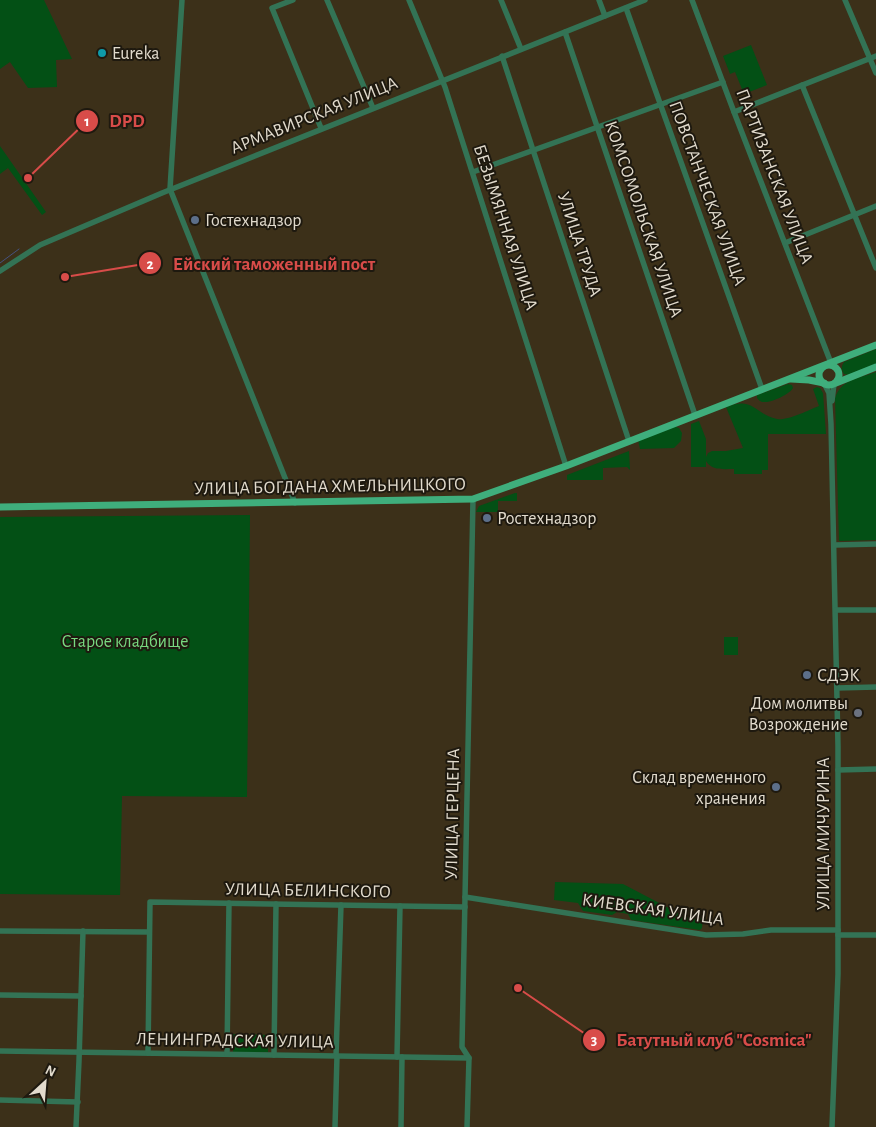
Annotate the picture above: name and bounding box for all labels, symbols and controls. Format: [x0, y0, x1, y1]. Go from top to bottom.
place label: Eureka [112, 45, 160, 63]
marker: Eureka [96, 47, 108, 59]
street label: АРМАВИРСКАЯ УЛИЦА [228, 74, 401, 158]
street label: ПАРТИЗАНСКАЯ УЛИЦА [732, 86, 816, 267]
street label: ПОВСТАНЧЕСКАЯ УЛИЦА [665, 99, 749, 288]
callout: DPD [75, 104, 155, 138]
text: DPD [109, 112, 145, 131]
text: 1 [84, 114, 90, 129]
street label: КОМСОМОЛЬСКАЯ УЛИЦА [601, 119, 685, 320]
street label: БЕЗЫМЯННАЯ УЛИЦА [470, 142, 540, 313]
street label: УЛИЦА ТРУДА [554, 190, 605, 299]
place label: Гостехнадзор [205, 212, 302, 230]
marker: Гостехнадзор [189, 214, 201, 226]
callout: Ейский таможенный пост [138, 246, 385, 280]
text: Ейский таможенный пост [173, 255, 376, 274]
text: 2 [146, 257, 154, 272]
street label: УЛИЦА БОГДАНА ХМЕЛЬНИЦКОГО [194, 476, 466, 498]
place label: Ростехнадзор [497, 510, 596, 528]
marker: Ростехнадзор [481, 512, 493, 524]
park label: Старое кладбище [62, 632, 188, 651]
place label: СДЭК [817, 667, 860, 685]
marker: СДЭК [801, 669, 813, 681]
place label: Дом молитвы Возрождение [748, 695, 848, 734]
marker: Дом молитвы Возрождение [852, 707, 864, 719]
street label: УЛИЦА ГЕРЦЕНА [443, 748, 463, 880]
street label: УЛИЦА МИЧУРИНА [815, 757, 833, 911]
place label: Склад временного хранения [632, 769, 766, 808]
marker: Склад временного хранения [770, 781, 782, 793]
street label: УЛИЦА БЕЛИНСКОГО [225, 881, 391, 901]
street label: КИЕВСКАЯ УЛИЦА [581, 891, 725, 929]
callout: Батутный клуб "Cosmica" [581, 1023, 822, 1057]
street label: ЛЕНИНГРАДСКАЯ УЛИЦА [136, 1030, 334, 1052]
text: Батутный клуб "Cosmica" [616, 1031, 812, 1050]
text: 3 [591, 1033, 597, 1048]
north arrow [20, 1057, 70, 1107]
text: N [43, 1063, 58, 1080]

